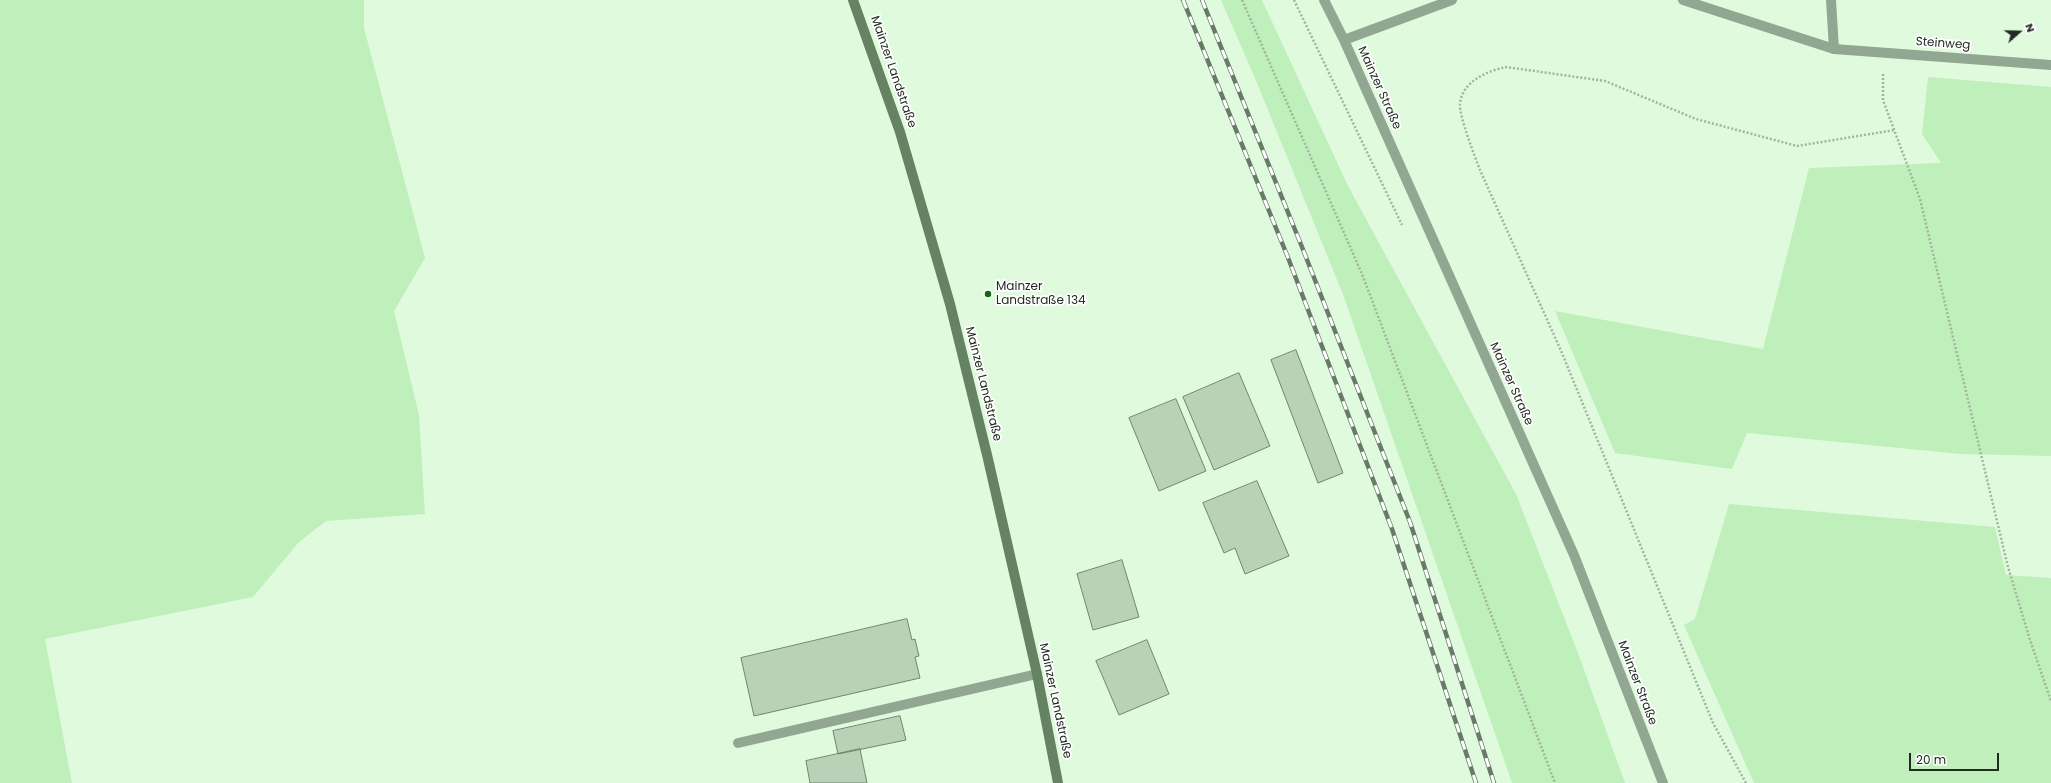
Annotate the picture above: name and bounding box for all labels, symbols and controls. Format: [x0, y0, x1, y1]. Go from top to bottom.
north arrow [1999, 12, 2039, 52]
street label: Mainzer Landstraße [867, 14, 919, 130]
text: N [2021, 21, 2039, 35]
street label: Steinweg [1915, 35, 1971, 53]
street label: Mainzer Straße [1354, 44, 1404, 132]
place label: Mainzer Landstraße 134 [996, 280, 1086, 308]
marker: Mainzer Landstraße 134 [983, 289, 993, 299]
street label: Mainzer Landstraße [962, 325, 1004, 443]
street label: Mainzer Straße [1486, 340, 1536, 428]
street label: Mainzer Straße [1614, 639, 1660, 727]
street label: Mainzer Landstraße [1036, 642, 1074, 760]
scale bar [1911, 745, 2001, 771]
text: 20 m [1916, 751, 1946, 768]

